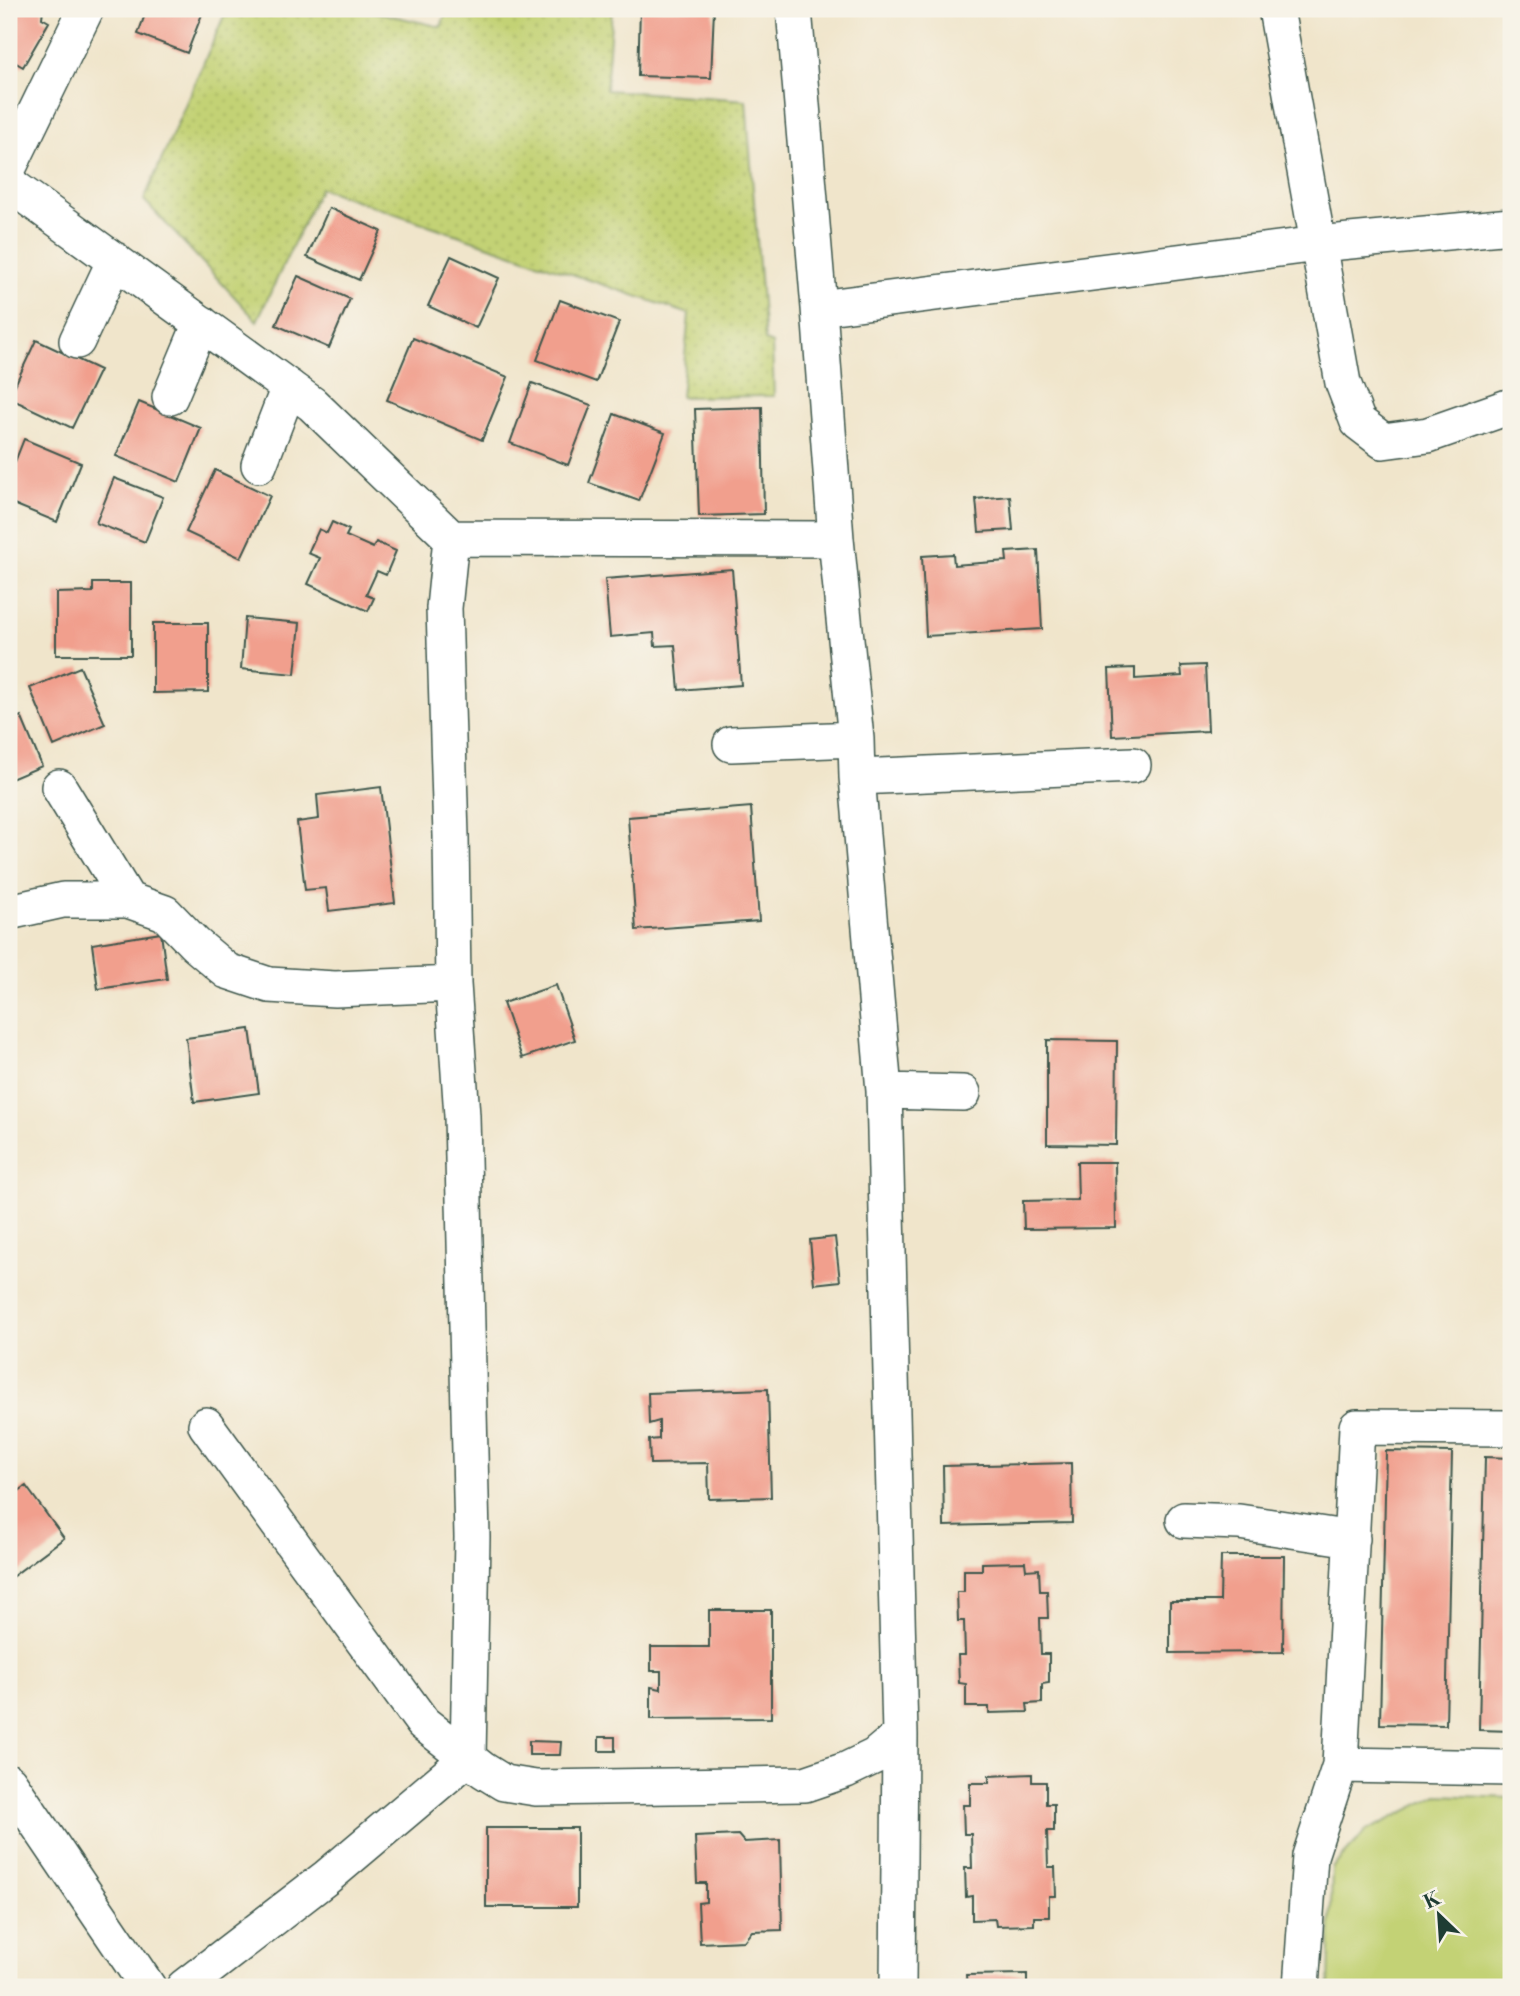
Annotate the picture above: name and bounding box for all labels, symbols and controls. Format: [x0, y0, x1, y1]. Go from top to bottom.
north arrow [1404, 1881, 1474, 1951]
text: K [1420, 1886, 1445, 1915]

